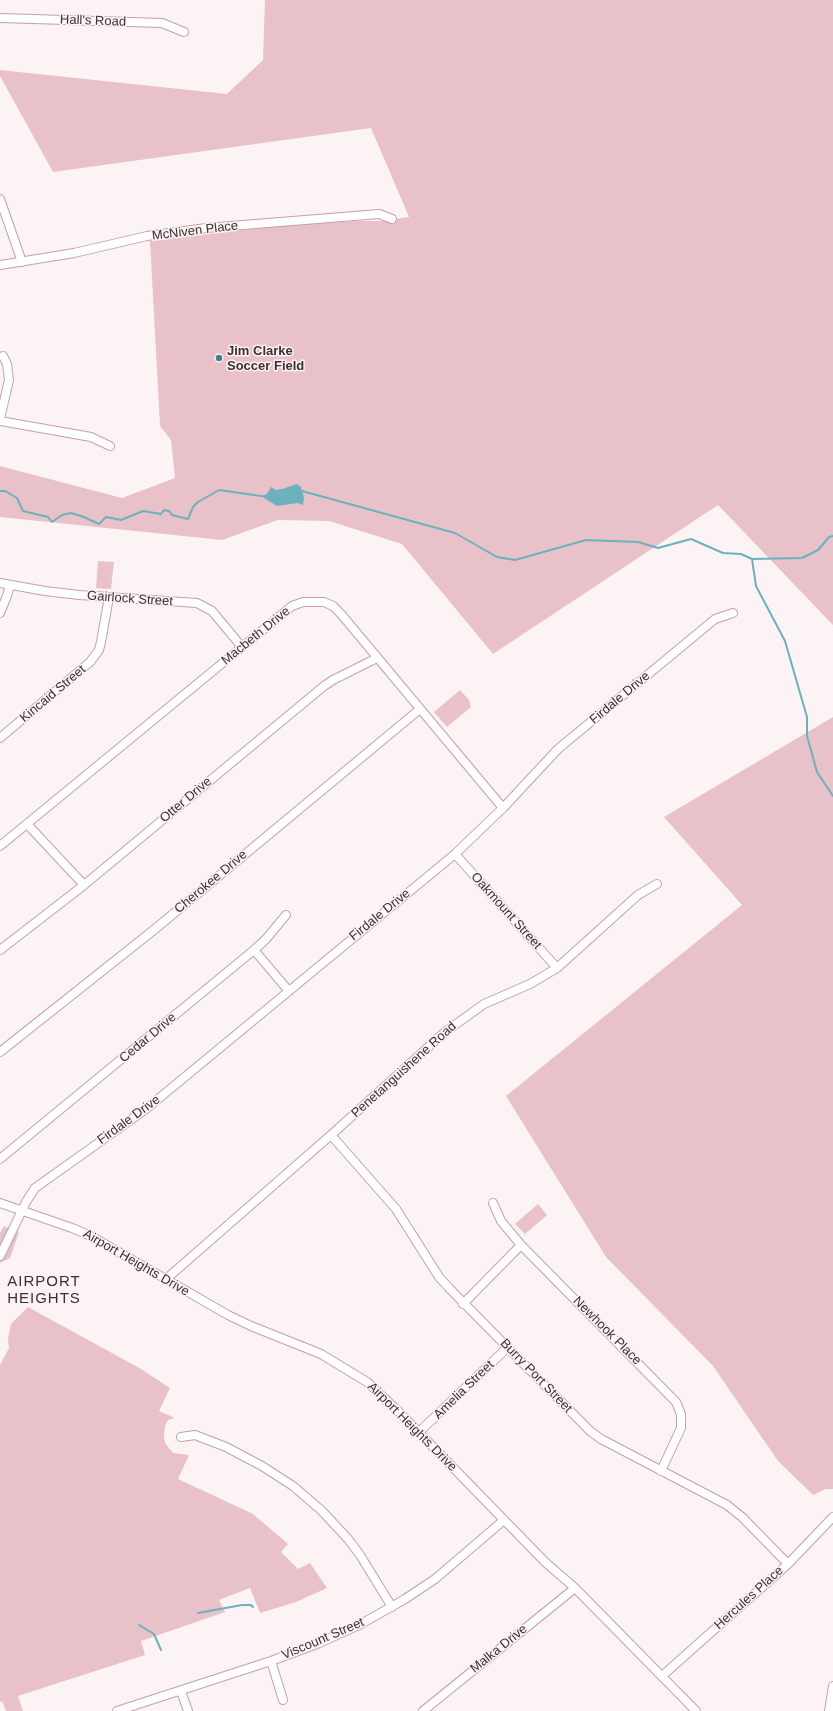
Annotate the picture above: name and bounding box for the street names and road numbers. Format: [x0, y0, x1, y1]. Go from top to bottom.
street label: Hall's Road [60, 12, 126, 30]
street label: McNiven Place [151, 218, 239, 244]
street label: Gairlock Street [87, 588, 173, 610]
street label: Macbeth Drive [219, 604, 293, 668]
street label: Kincaid Street [17, 662, 89, 726]
street label: Firdale Drive [587, 668, 653, 728]
street label: Otter Drive [157, 774, 215, 826]
street label: Cherokee Drive [171, 847, 251, 917]
street label: Oakmount Street [467, 869, 545, 953]
street label: Firdale Drive [346, 886, 414, 944]
street label: Cedar Drive [116, 1010, 180, 1066]
street label: Penetanguishene Road [348, 1019, 460, 1121]
street label: Firdale Drive [95, 1092, 163, 1148]
street label: Airport Heights Drive [80, 1226, 192, 1300]
street label: Newhook Place [570, 1294, 644, 1368]
street label: Burry Port Street [497, 1336, 575, 1416]
street label: Amelia Street [431, 1357, 497, 1423]
street label: Airport Heights Drive [364, 1379, 460, 1475]
street label: Hercules Place [711, 1563, 787, 1633]
street label: Viscount Street [279, 1615, 367, 1663]
street label: Malka Drive [467, 1621, 531, 1677]

